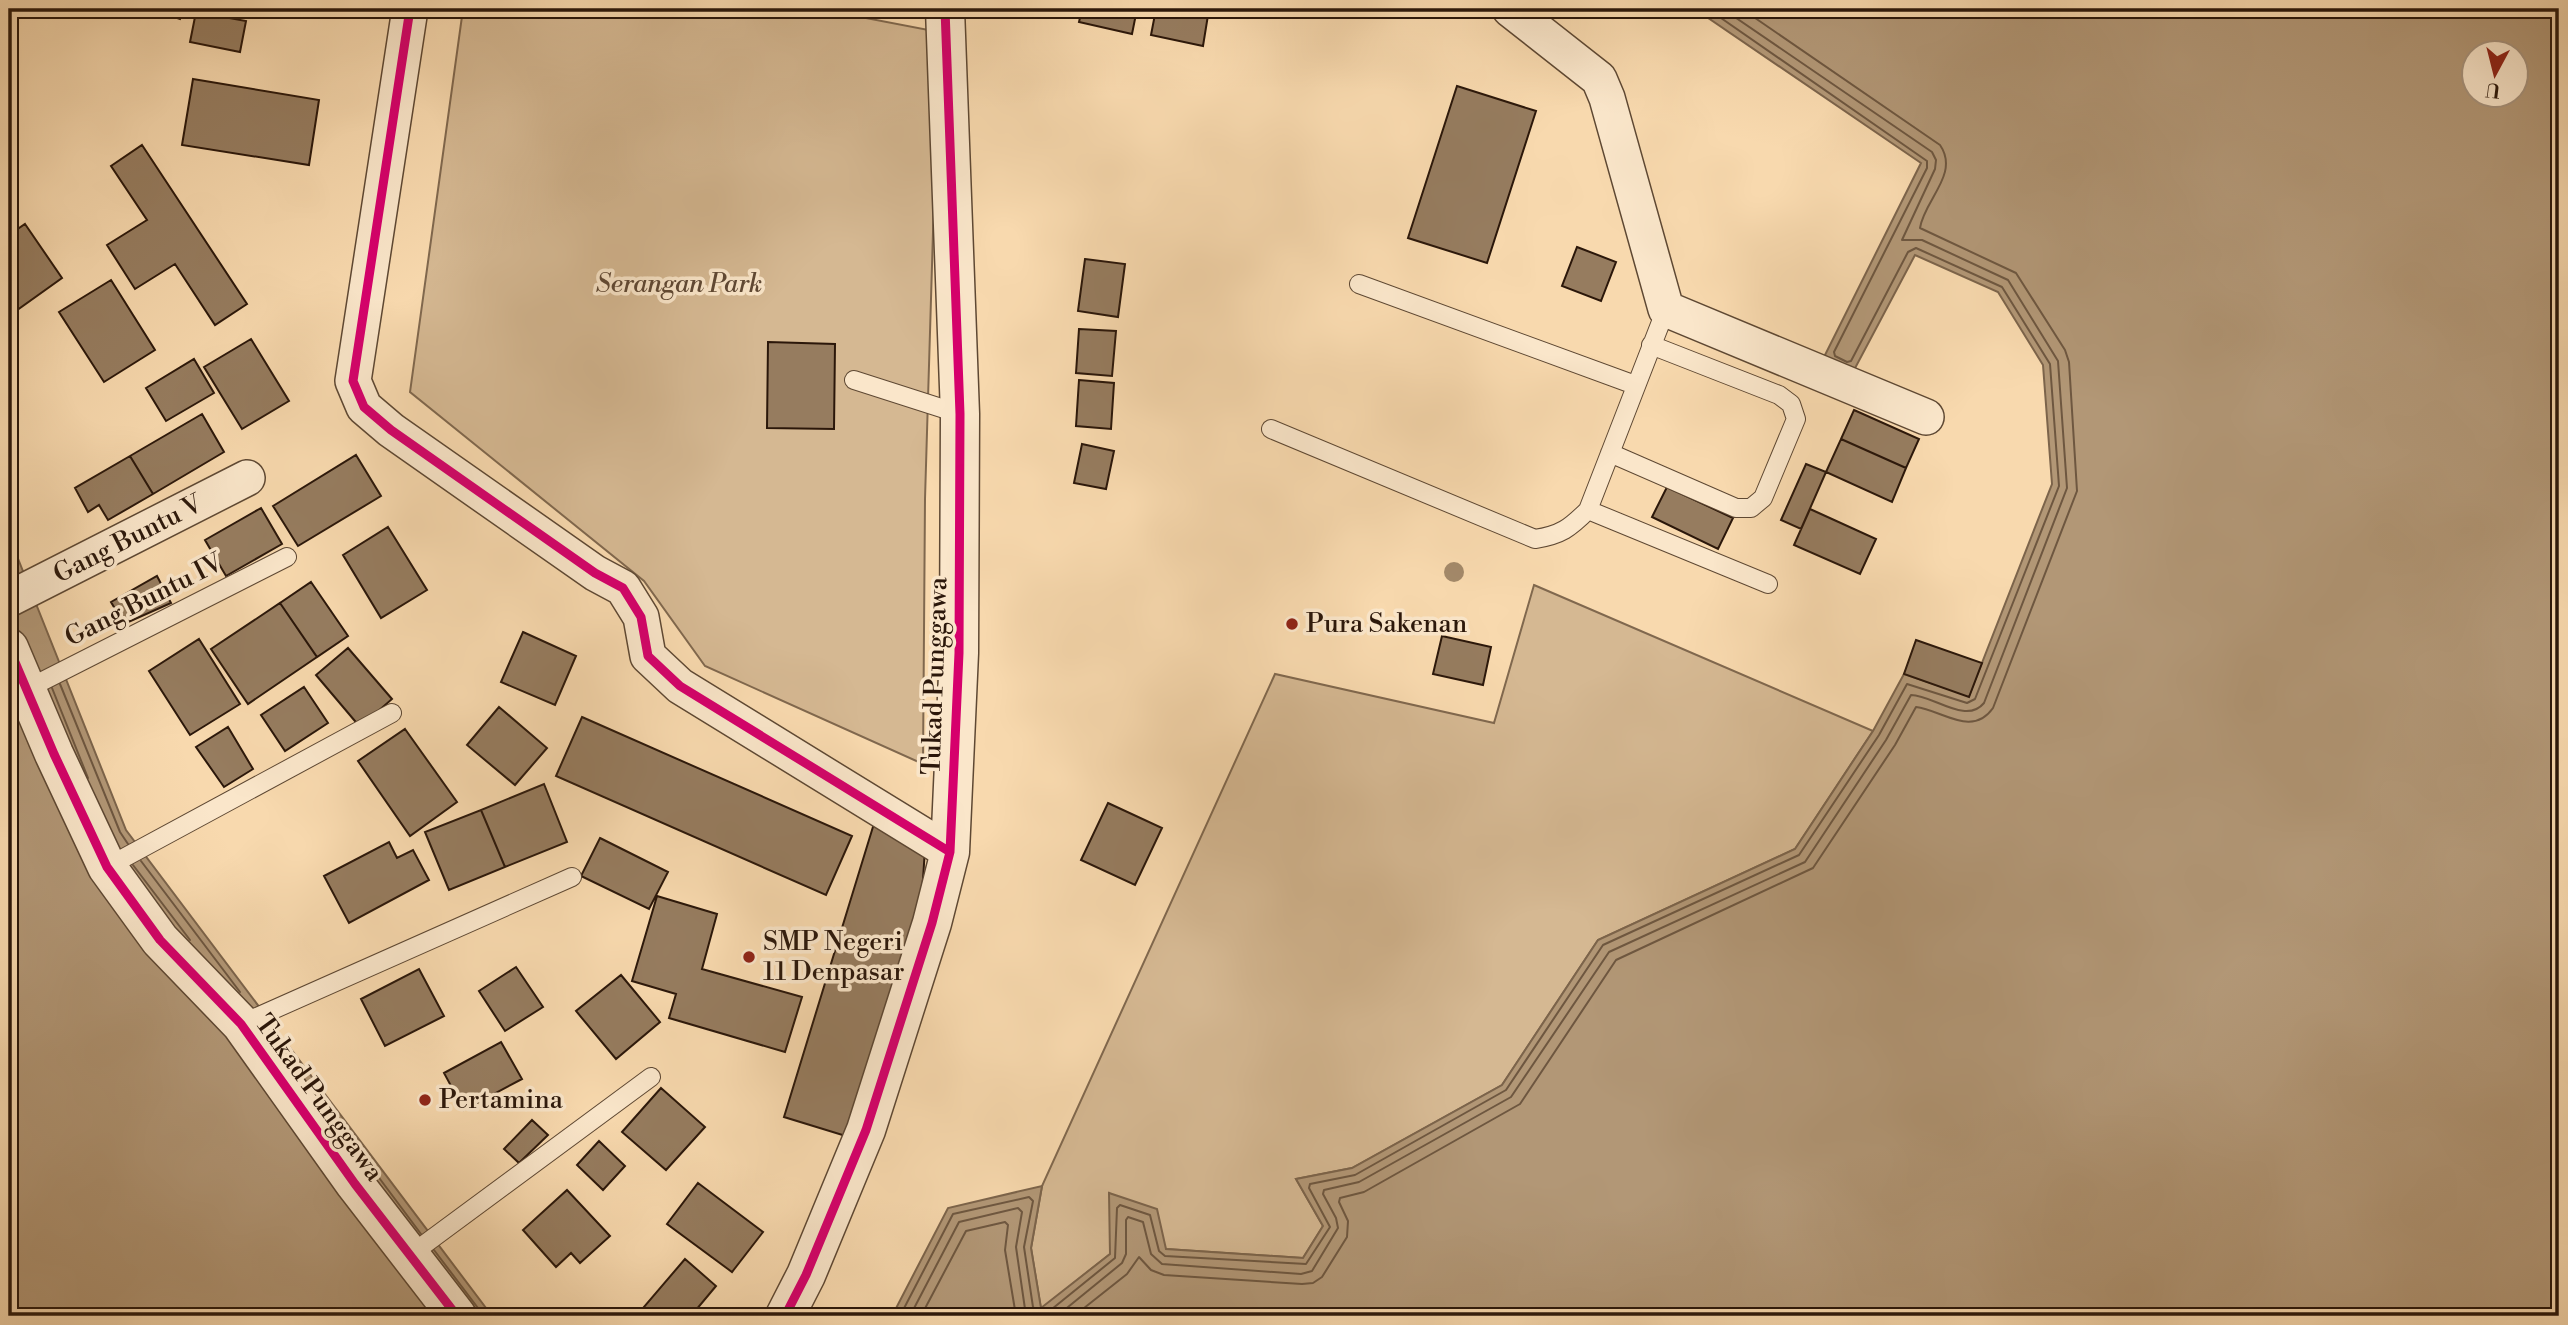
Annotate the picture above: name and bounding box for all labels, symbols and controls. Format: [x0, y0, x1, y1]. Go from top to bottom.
north arrow [2460, 38, 2530, 108]
text: U [2484, 77, 2502, 103]
park label: Serangan Park [596, 268, 762, 300]
street label: Gang Buntu V [48, 488, 208, 590]
street label: Gang Buntu IV [60, 546, 229, 654]
street label: Tukad Punggawa [916, 576, 954, 776]
place label: Pura Sakenan [1306, 608, 1467, 640]
marker: Pura Sakenan [1284, 616, 1300, 632]
place label: SMP Negeri 11 Denpasar [763, 926, 904, 988]
marker: SMP Negeri 11 Denpasar [741, 949, 757, 965]
street label: Tukad Punggawa [248, 1008, 391, 1188]
place label: Pertamina [439, 1084, 564, 1116]
marker: Pertamina [417, 1092, 433, 1108]

